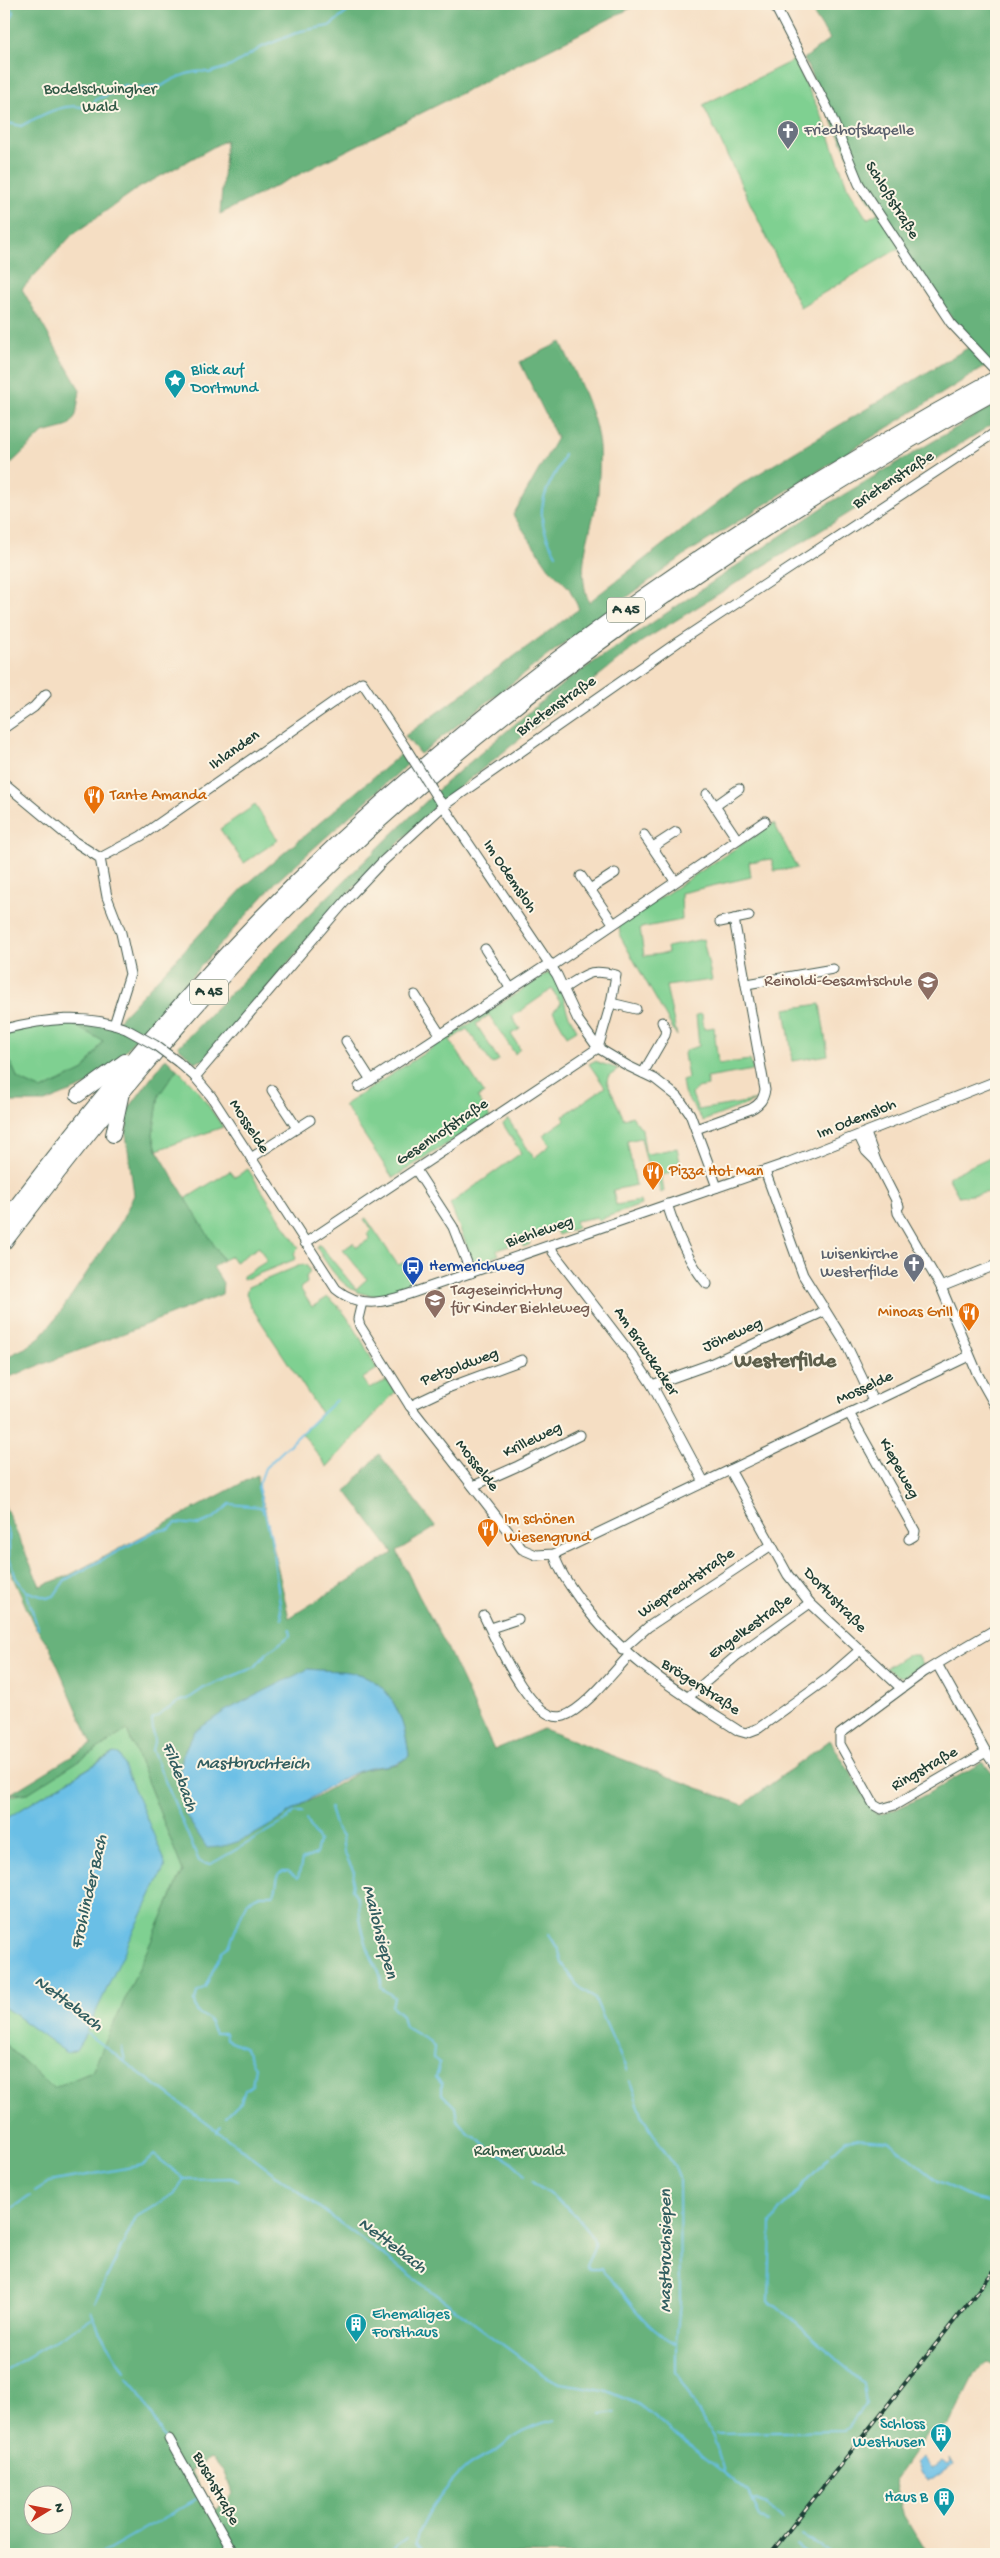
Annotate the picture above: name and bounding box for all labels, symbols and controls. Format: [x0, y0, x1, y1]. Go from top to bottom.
park label: Bodelschwingher Wald [43, 81, 158, 118]
church icon: Friedhofskapelle [776, 119, 800, 150]
place label: Friedhofskapelle [803, 122, 915, 141]
street label: Schloßstraße [860, 159, 923, 244]
place label: Blick auf Dortmund [190, 362, 259, 399]
place icon: Blick auf Dortmund [163, 368, 187, 399]
street label: Brietenstraße [849, 447, 939, 515]
road number: A 45 [607, 598, 645, 622]
street label: Brietenstraße [513, 672, 601, 742]
street label: Ihlanden [206, 726, 264, 775]
restaurant icon: Tante Amanda [82, 784, 106, 815]
place label: Tante Amanda [109, 787, 208, 806]
street label: Im Odemsloh [478, 837, 541, 917]
school or university icon: Reinoldi-Gesamtschule [916, 970, 940, 1001]
place label: Reinoldi-Gesamtschule [764, 973, 913, 992]
road number: A 45 [190, 980, 228, 1004]
street label: Gesenhofstraße [393, 1095, 493, 1171]
street label: Im Odemsloh [815, 1095, 900, 1145]
street label: Mosselde [224, 1096, 273, 1158]
restaurant icon: Pizza Hot Man [641, 1160, 665, 1191]
place label: Pizza Hot Man [668, 1163, 764, 1182]
street label: Biehleweg [503, 1213, 576, 1254]
place label: Luisenkirche Westerfilde [820, 1246, 899, 1283]
church icon: Luisenkirche Westerfilde [902, 1252, 926, 1283]
bus stop icon: Hermerichweg [401, 1255, 425, 1286]
place label: Hermerichweg [429, 1258, 525, 1277]
place label: Tageseinrichtung für Kinder Biehleweg [450, 1282, 590, 1319]
school or university icon: Tageseinrichtung für Kinder Biehleweg [423, 1288, 447, 1319]
restaurant icon: Minoas Grill [957, 1301, 981, 1332]
street label: Am Brauckacker [608, 1304, 682, 1401]
place label: Minoas Grill [878, 1304, 953, 1323]
street label: Jöheweg [700, 1314, 766, 1358]
street label: Petzoldweg [418, 1345, 502, 1392]
district label: Westerfilde [733, 1350, 837, 1375]
street label: Mosselde [834, 1367, 897, 1410]
street label: Krilleweg [501, 1419, 565, 1463]
street label: Kiepeweg [874, 1435, 922, 1503]
street label: Mosselde [450, 1436, 503, 1496]
place label: Im schönen Wiesengrund [504, 1511, 592, 1548]
restaurant icon: Im schönen Wiesengrund [476, 1517, 500, 1548]
street label: Wieprechtstraße [635, 1544, 740, 1623]
street label: Dortustraße [798, 1564, 870, 1638]
street label: Engelkestraße [705, 1591, 797, 1665]
street label: Brögerstraße [656, 1655, 744, 1721]
water label: Fildebach [156, 1740, 202, 1815]
street label: Ringstraße [888, 1743, 962, 1797]
water label: Mastbruchteich [197, 1754, 310, 1775]
water label: Frohlinder Bach [67, 1833, 113, 1951]
water label: Mailohsiepen [356, 1883, 402, 1981]
water label: Nettebach [30, 1971, 107, 2037]
park label: Rahmer Wald [474, 2143, 566, 2162]
water label: Mastbruchsiepen [656, 2189, 677, 2313]
water label: Nettebach [354, 2213, 431, 2279]
place label: Ehemaliges Forsthaus [371, 2306, 450, 2343]
building icon: Ehemaliges Forsthaus [344, 2312, 368, 2343]
place label: Schloss Westhusen [853, 2416, 926, 2453]
building icon: Schloss Westhusen [929, 2422, 953, 2453]
street label: Buschstraße [187, 2448, 243, 2529]
north arrow [22, 2486, 72, 2536]
building icon: Haus B [932, 2486, 956, 2517]
place label: Haus B [885, 2489, 929, 2508]
text: N [49, 2502, 68, 2514]

